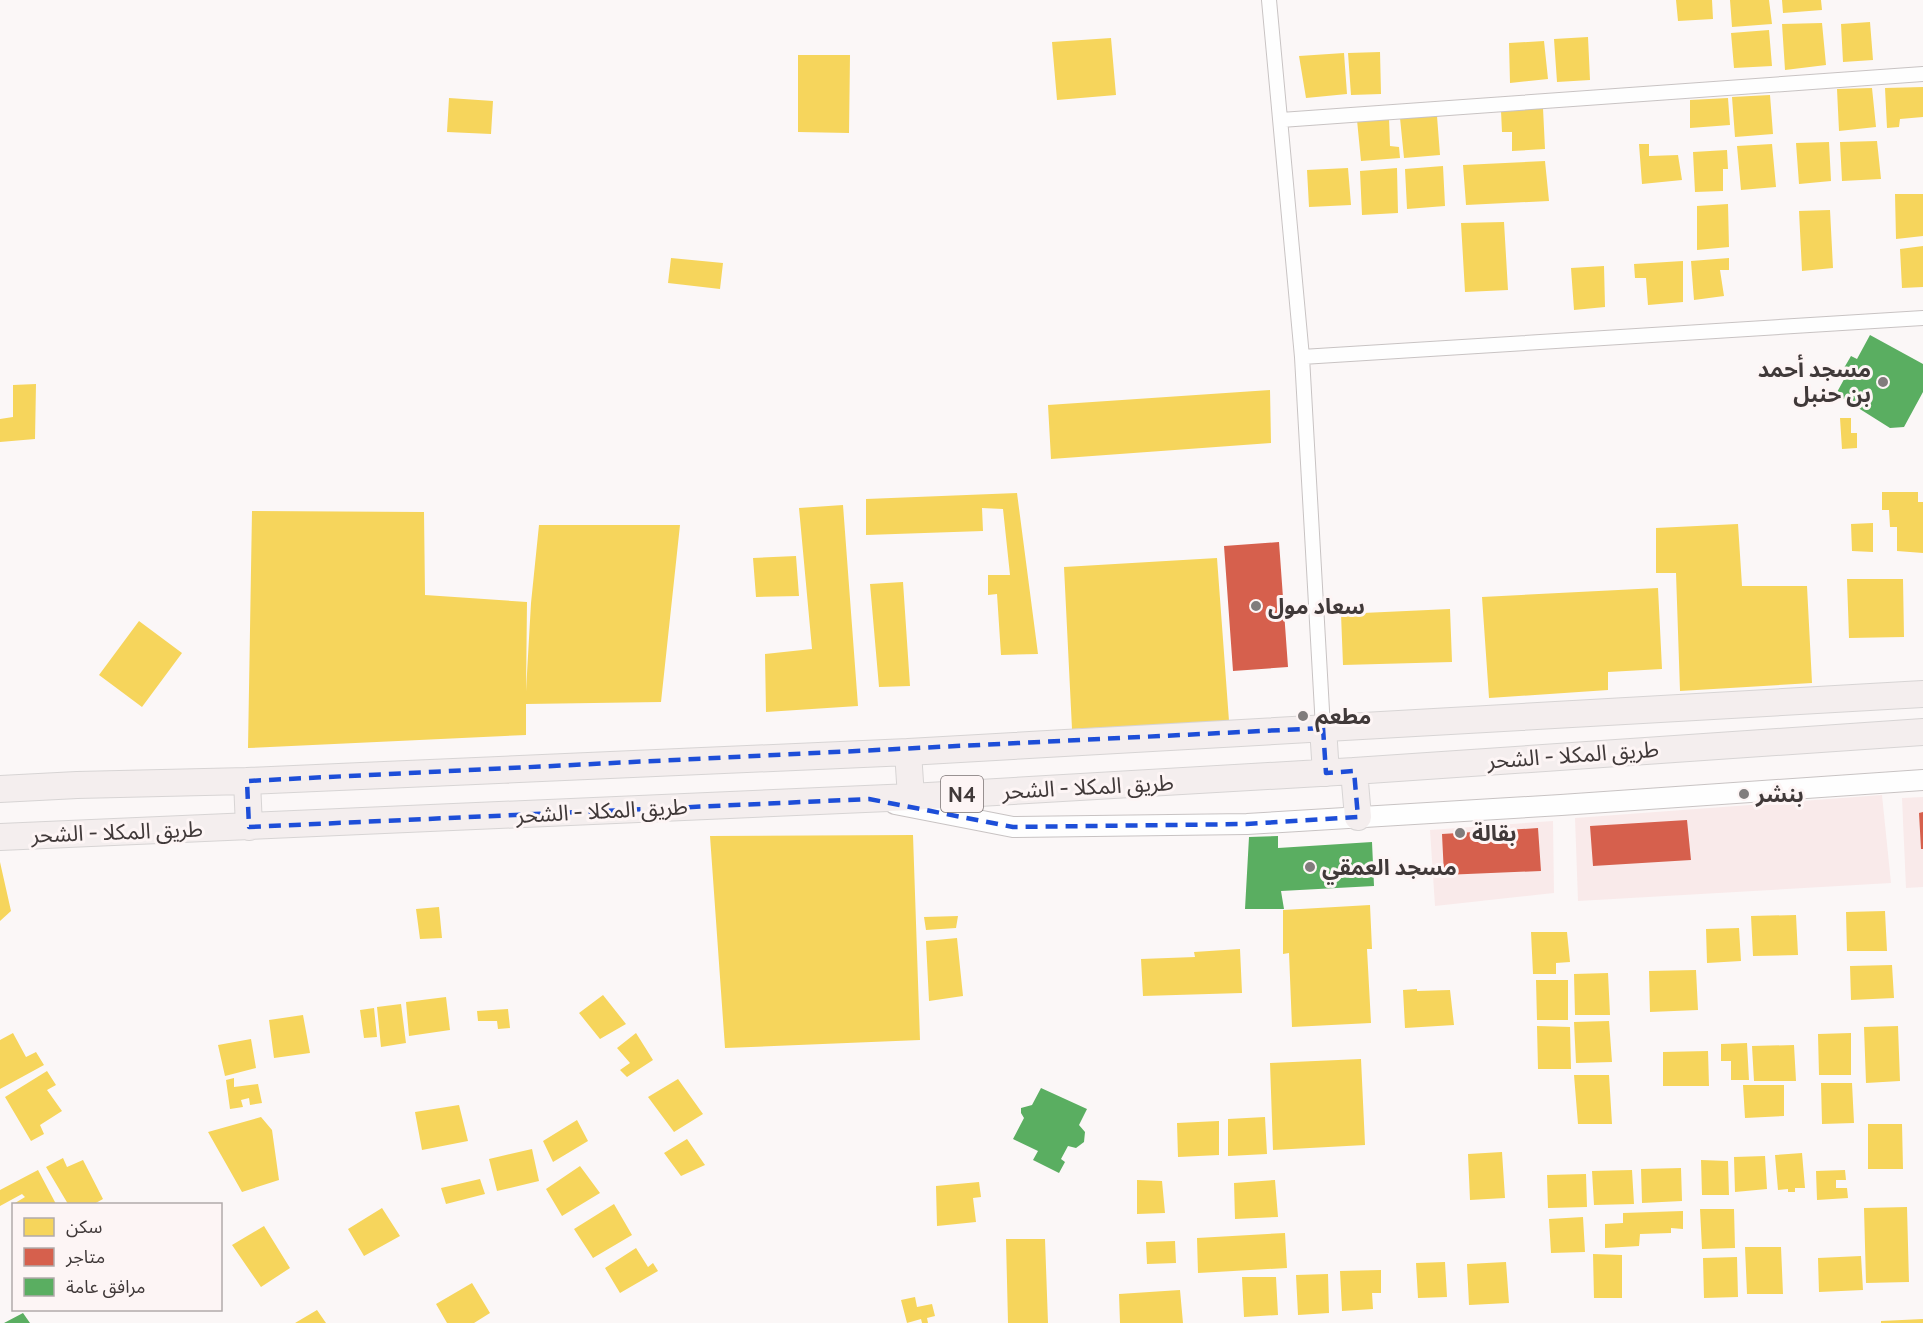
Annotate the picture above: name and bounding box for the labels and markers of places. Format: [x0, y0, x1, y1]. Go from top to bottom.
place label: مسجد أحمد بن حنبل [1758, 354, 1871, 408]
marker: مسجد أحمد بن حنبل [1876, 375, 1890, 389]
place label: سعاد مول [1268, 593, 1365, 620]
marker: سعاد مول [1249, 599, 1263, 613]
place label: مطعم [1315, 703, 1371, 733]
marker: مطعم [1296, 709, 1310, 723]
place label: بنشر [1755, 781, 1804, 808]
marker: بنشر [1737, 787, 1751, 801]
place label: بقالة [1472, 820, 1516, 847]
marker: بقالة [1453, 826, 1467, 840]
place label: مسجد العمقي [1322, 854, 1457, 885]
marker: مسجد العمقي [1303, 860, 1317, 874]

